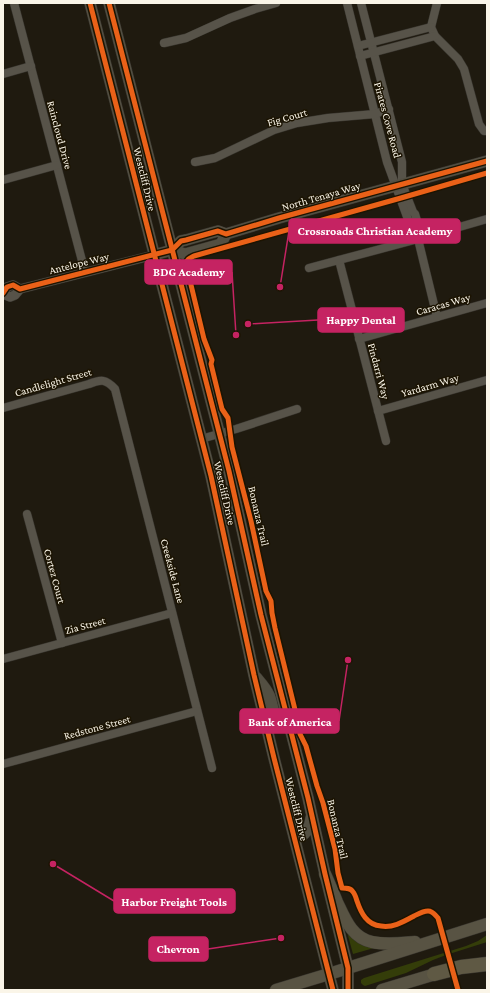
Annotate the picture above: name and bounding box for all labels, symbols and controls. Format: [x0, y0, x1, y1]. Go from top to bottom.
street label: Pirates Cove Road [372, 81, 404, 159]
street label: Raincloud Drive [45, 99, 75, 171]
street label: Fig Court [266, 105, 309, 129]
street label: Westcliff Drive [131, 146, 159, 212]
street label: North Tenaya Way [280, 179, 363, 214]
callout: Crossroads Christian Academy [289, 219, 460, 243]
text: Crossroads Christian Academy [298, 224, 453, 238]
street label: Antelope Way [48, 250, 111, 277]
callout: BDG Academy [145, 260, 232, 284]
text: BDG Academy [153, 265, 225, 279]
street label: Caracas Way [414, 290, 473, 318]
callout: Happy Dental [318, 308, 404, 332]
text: Happy Dental [326, 313, 396, 327]
street label: Pindarri Way [365, 342, 392, 402]
street label: Candlelight Street [13, 365, 93, 400]
street label: Yardarm Way [400, 371, 461, 400]
street label: Westcliff Drive [212, 460, 238, 526]
street label: Bonanza Trail [246, 485, 272, 547]
street label: Creekside Lane [159, 537, 187, 605]
street label: Cortez Court [42, 547, 68, 605]
street label: Zia Street [63, 614, 107, 636]
callout: Bank of America [240, 709, 339, 733]
street label: Redstone Street [62, 712, 132, 742]
text: Bank of America [248, 715, 332, 729]
street label: Westcliff Drive [283, 776, 311, 842]
street label: Bonanza Trail [325, 798, 351, 860]
callout: Harbor Freight Tools [114, 889, 235, 913]
text: Harbor Freight Tools [121, 895, 227, 909]
callout: Chevron [149, 937, 208, 961]
text: Chevron [156, 942, 200, 956]

